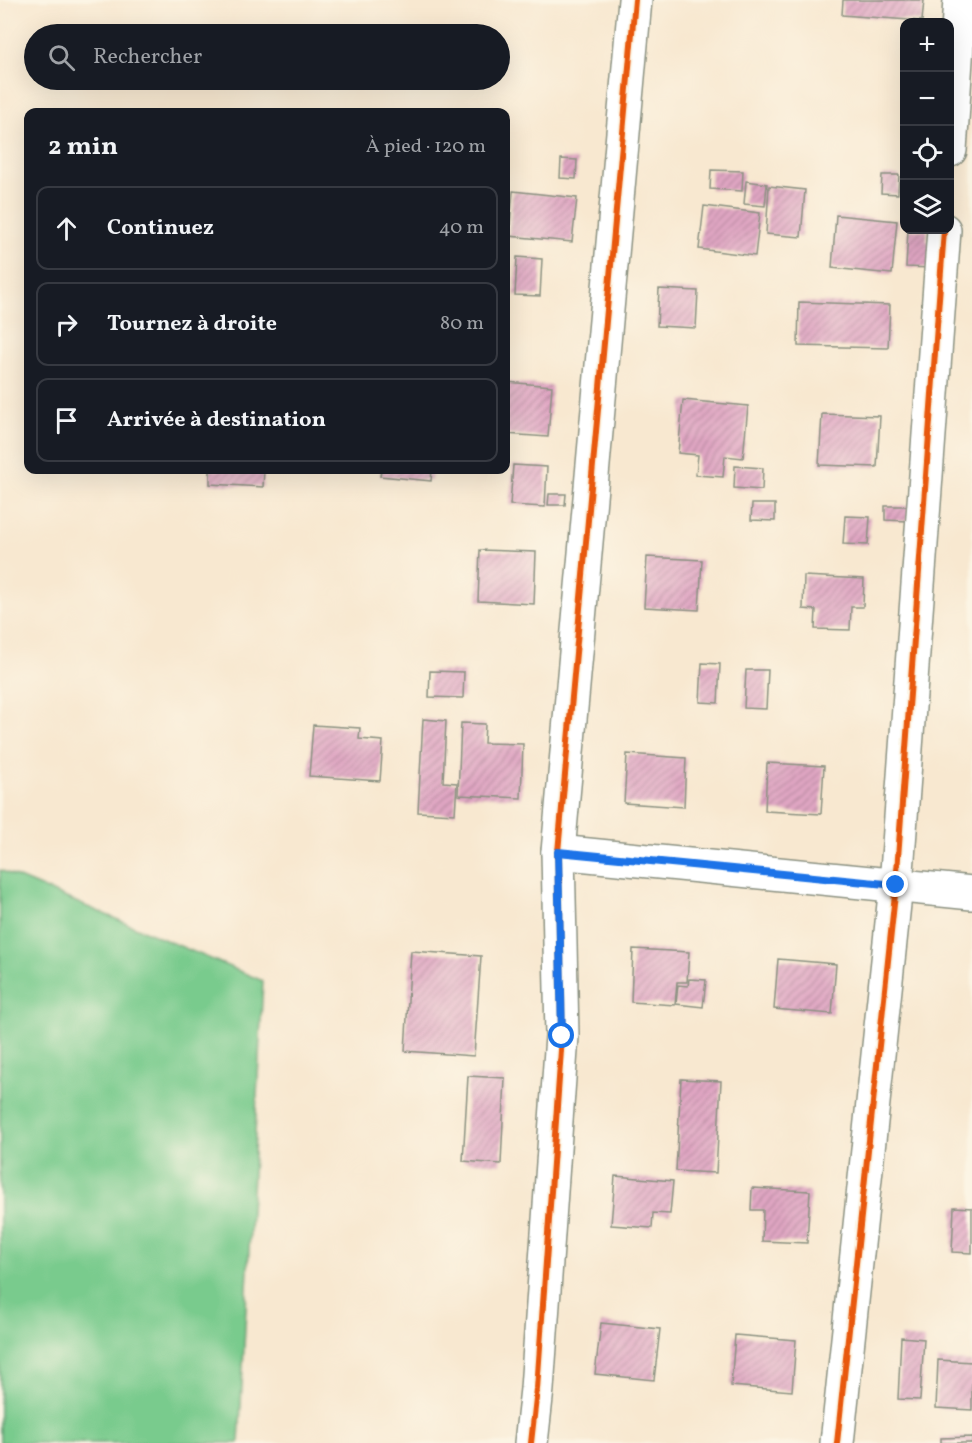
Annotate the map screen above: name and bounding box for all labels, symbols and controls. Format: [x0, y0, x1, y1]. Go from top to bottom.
map controls [900, 18, 954, 234]
button: + [900, 18, 954, 72]
search box [24, 24, 510, 90]
icon: search [45, 41, 78, 74]
text: Rechercher [93, 42, 202, 73]
button: − [900, 72, 954, 126]
button: locate [900, 126, 954, 180]
text: 2 min [48, 129, 118, 165]
text: À pied · 120 m [366, 133, 486, 161]
button: layers [900, 180, 954, 234]
icon: ahead [50, 212, 83, 245]
text: Continuez [107, 213, 214, 244]
text: 40 m [439, 214, 484, 242]
icon: right [50, 308, 83, 341]
text: Tournez à droite [107, 309, 277, 340]
text: 80 m [440, 310, 484, 338]
icon: arrive [50, 404, 83, 437]
text: Arrivée à destination [107, 405, 326, 436]
route end [882, 871, 908, 897]
route start [548, 1022, 574, 1048]

